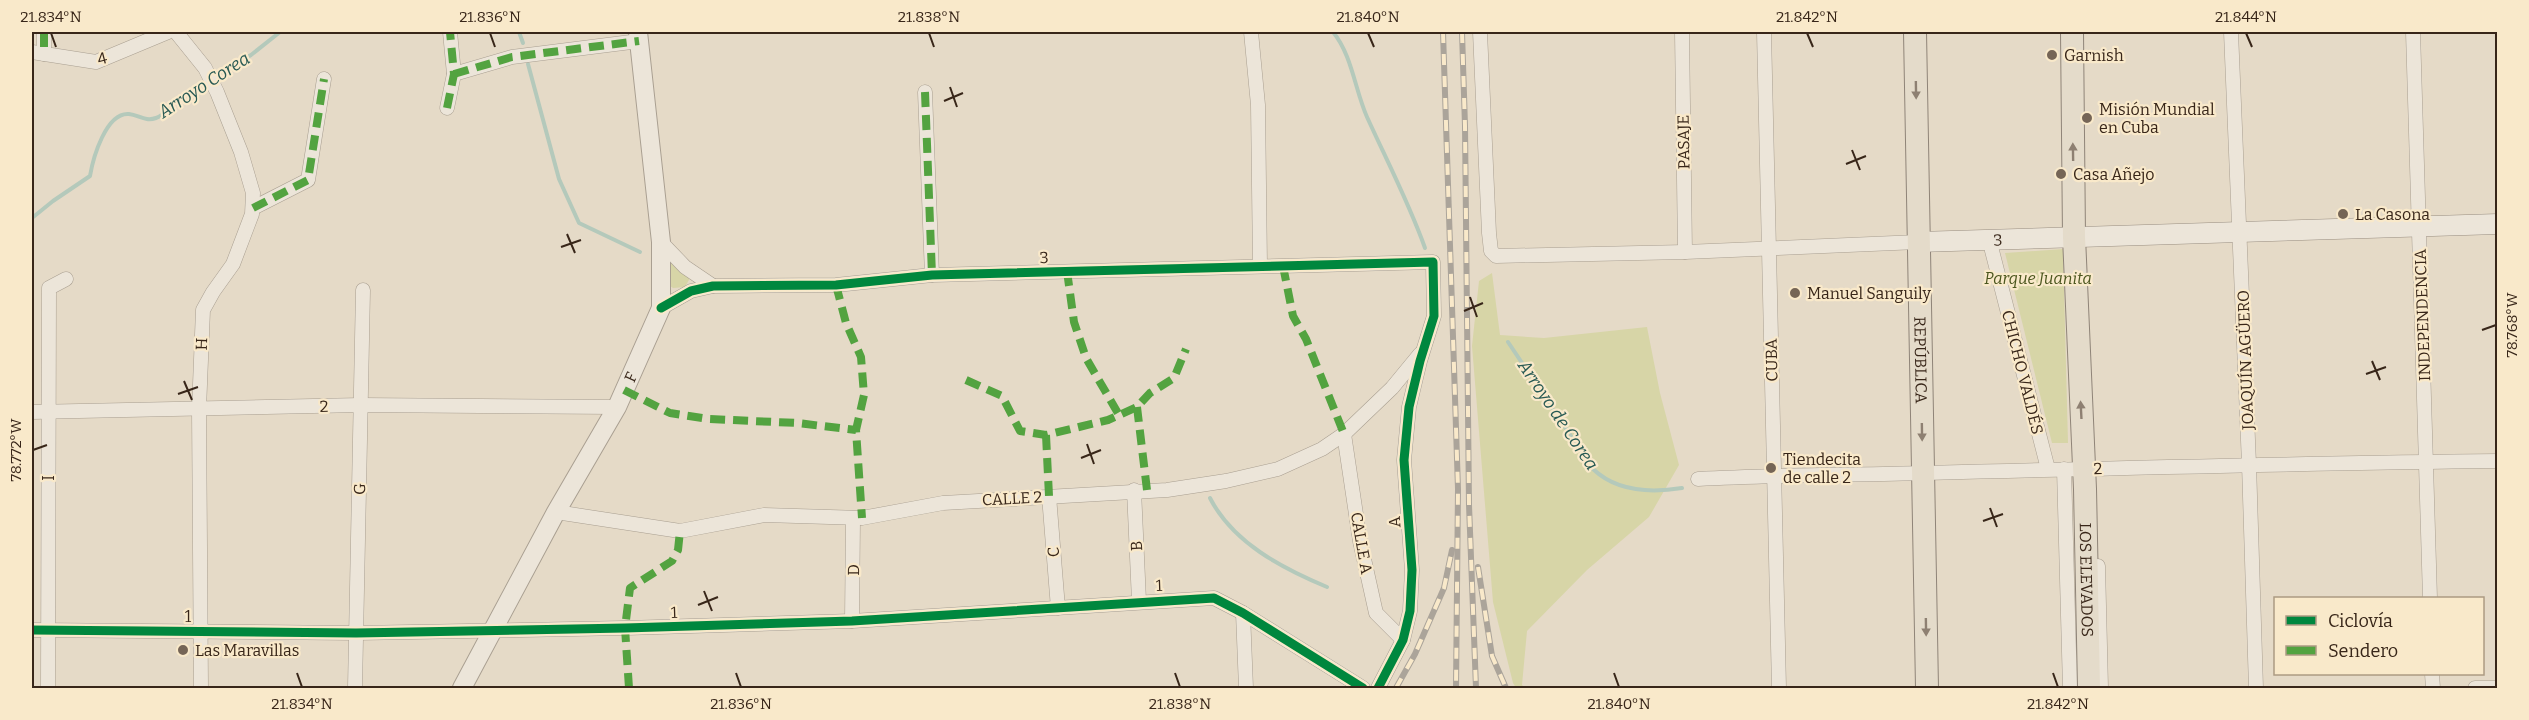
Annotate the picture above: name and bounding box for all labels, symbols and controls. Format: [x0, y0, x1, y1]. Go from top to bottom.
text: 21.834°N [20, 8, 82, 26]
text: 21.836°N [459, 8, 521, 26]
text: 21.838°N [898, 8, 960, 26]
text: 21.840°N [1336, 8, 1400, 26]
text: 21.842°N [1776, 8, 1838, 26]
text: 21.844°N [2215, 8, 2277, 26]
place label: Garnish [2064, 46, 2124, 65]
water label: Arroyo Corea [153, 47, 254, 123]
street label: 4 [95, 48, 110, 69]
marker: Garnish [2045, 48, 2059, 62]
one-way arrow [1911, 80, 1921, 99]
place label: Misión Mundial en Cuba [2099, 100, 2215, 137]
marker: Misión Mundial en Cuba [2080, 111, 2094, 125]
street label: PASAJE [1674, 114, 1693, 170]
one-way arrow [2069, 143, 2078, 162]
place label: Casa Añejo [2073, 165, 2155, 184]
marker: Casa Añejo [2054, 167, 2068, 181]
place label: La Casona [2355, 205, 2430, 224]
marker: La Casona [2336, 207, 2350, 221]
street label: 3 [1993, 230, 2003, 250]
street label: 3 [1039, 248, 1049, 267]
street label: INDEPENDENCIA [2411, 248, 2434, 381]
park label: Parque Juanita [1984, 269, 2092, 288]
place label: Manuel Sanguily [1807, 284, 1931, 303]
marker: Manuel Sanguily [1788, 286, 1802, 300]
street label: JOAQUÍN AGÜERO [2233, 290, 2257, 431]
text: 78.768°W [2503, 292, 2521, 358]
street label: CHICHO VALDÉS [1998, 308, 2048, 436]
street label: REPÚBLICA [1910, 316, 1931, 404]
street label: H [192, 337, 211, 351]
street label: CUBA [1762, 338, 1781, 382]
water label: Arroyo de Corea [1513, 355, 1603, 474]
street label: F [620, 369, 641, 385]
street label: 2 [319, 397, 329, 416]
one-way arrow [2076, 401, 2085, 420]
text: 78.772°W [7, 418, 25, 482]
one-way arrow [1917, 422, 1927, 441]
place label: Tiendecita de calle 2 [1783, 450, 1861, 487]
street label: 2 [2093, 459, 2103, 478]
marker: Tiendecita de calle 2 [1764, 461, 1778, 475]
street label: I [39, 475, 58, 481]
street label: G [350, 483, 369, 495]
street label: CALLE 2 [981, 487, 1043, 510]
street label: CALLE A [1347, 511, 1376, 576]
street label: A [1385, 515, 1404, 528]
street label: LOS ELEVADOS [2076, 522, 2097, 637]
street label: B [1127, 540, 1146, 552]
street label: C [1044, 546, 1063, 558]
street label: D [844, 564, 863, 576]
street label: 1 [1155, 576, 1163, 595]
legend [2274, 597, 2484, 675]
street label: 1 [670, 603, 678, 622]
street label: 1 [185, 607, 192, 626]
text: Ciclovía [2328, 610, 2393, 632]
one-way arrow [1921, 617, 1931, 636]
text: Sendero [2328, 640, 2398, 662]
place label: Las Maravillas [195, 641, 299, 660]
marker: Las Maravillas [176, 643, 190, 657]
text: 21.834°N [271, 695, 333, 713]
text: 21.836°N [710, 695, 772, 713]
text: 21.838°N [1149, 695, 1211, 713]
text: 21.840°N [1587, 695, 1651, 713]
text: 21.842°N [2027, 695, 2089, 713]

